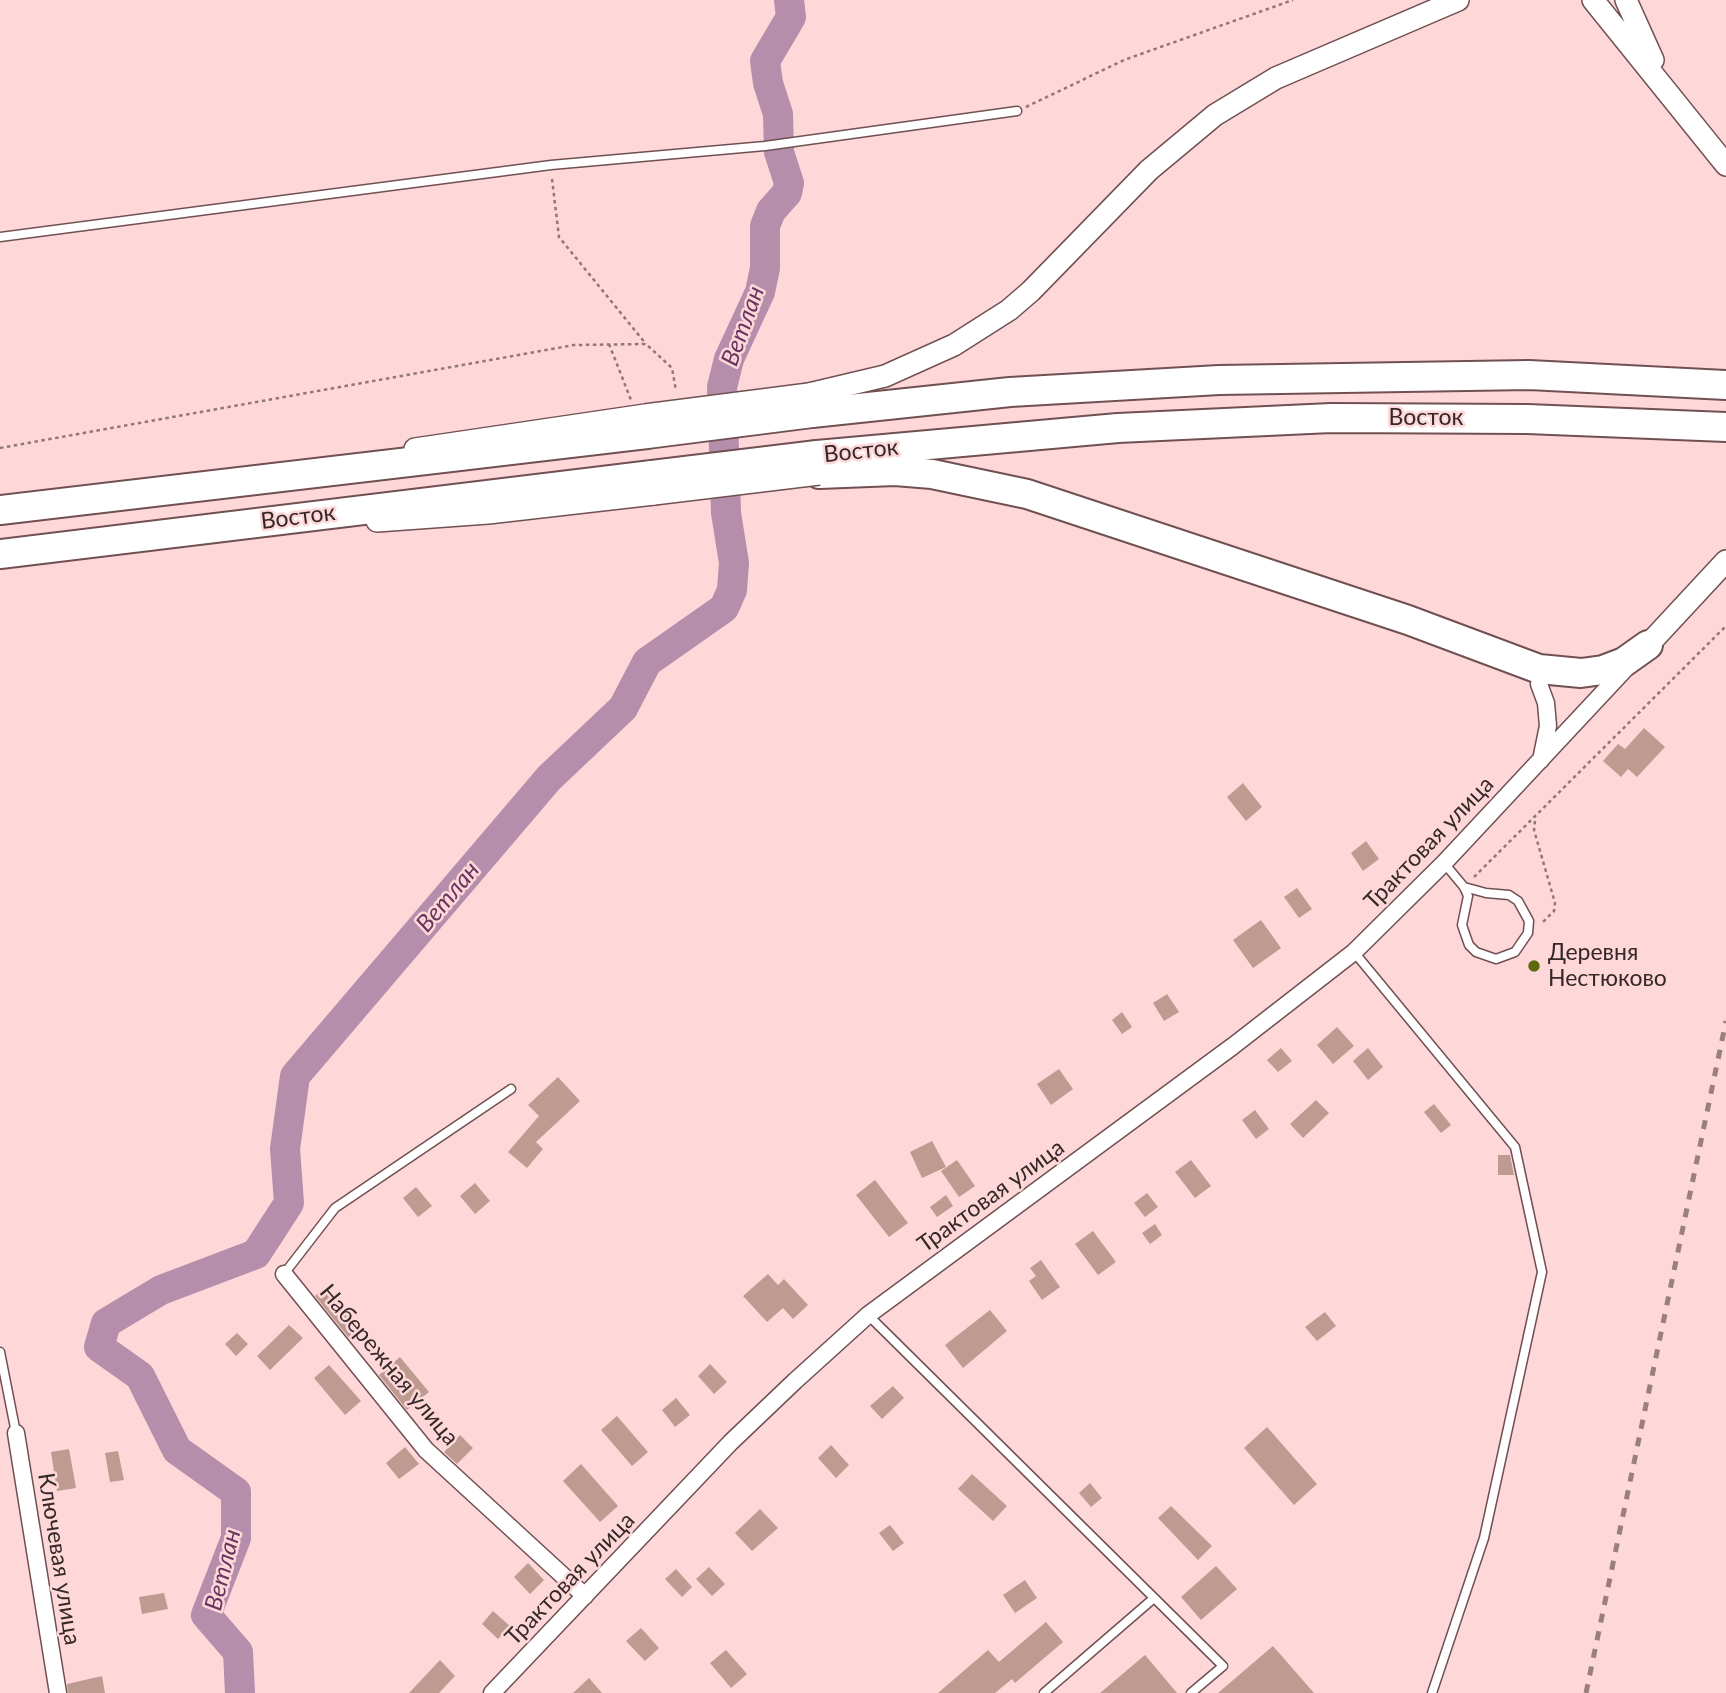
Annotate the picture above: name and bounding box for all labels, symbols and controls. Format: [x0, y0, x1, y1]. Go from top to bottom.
water label: Ветлан [715, 282, 771, 370]
street label: Восток [1389, 404, 1463, 432]
street label: Восток [822, 433, 900, 469]
street label: Восток [259, 499, 337, 535]
street label: Трактовая улица [1359, 771, 1499, 915]
water label: Ветлан [410, 856, 486, 938]
place label: Деревня Нестюково [1548, 939, 1667, 993]
marker: Деревня Нестюково [1526, 958, 1542, 974]
street label: Трактовая улица [912, 1134, 1070, 1258]
street label: Набережная улица [314, 1279, 464, 1451]
street label: Ключевая улица [32, 1471, 86, 1647]
street label: Трактовая улица [500, 1507, 640, 1651]
water label: Ветлан [199, 1526, 247, 1614]

